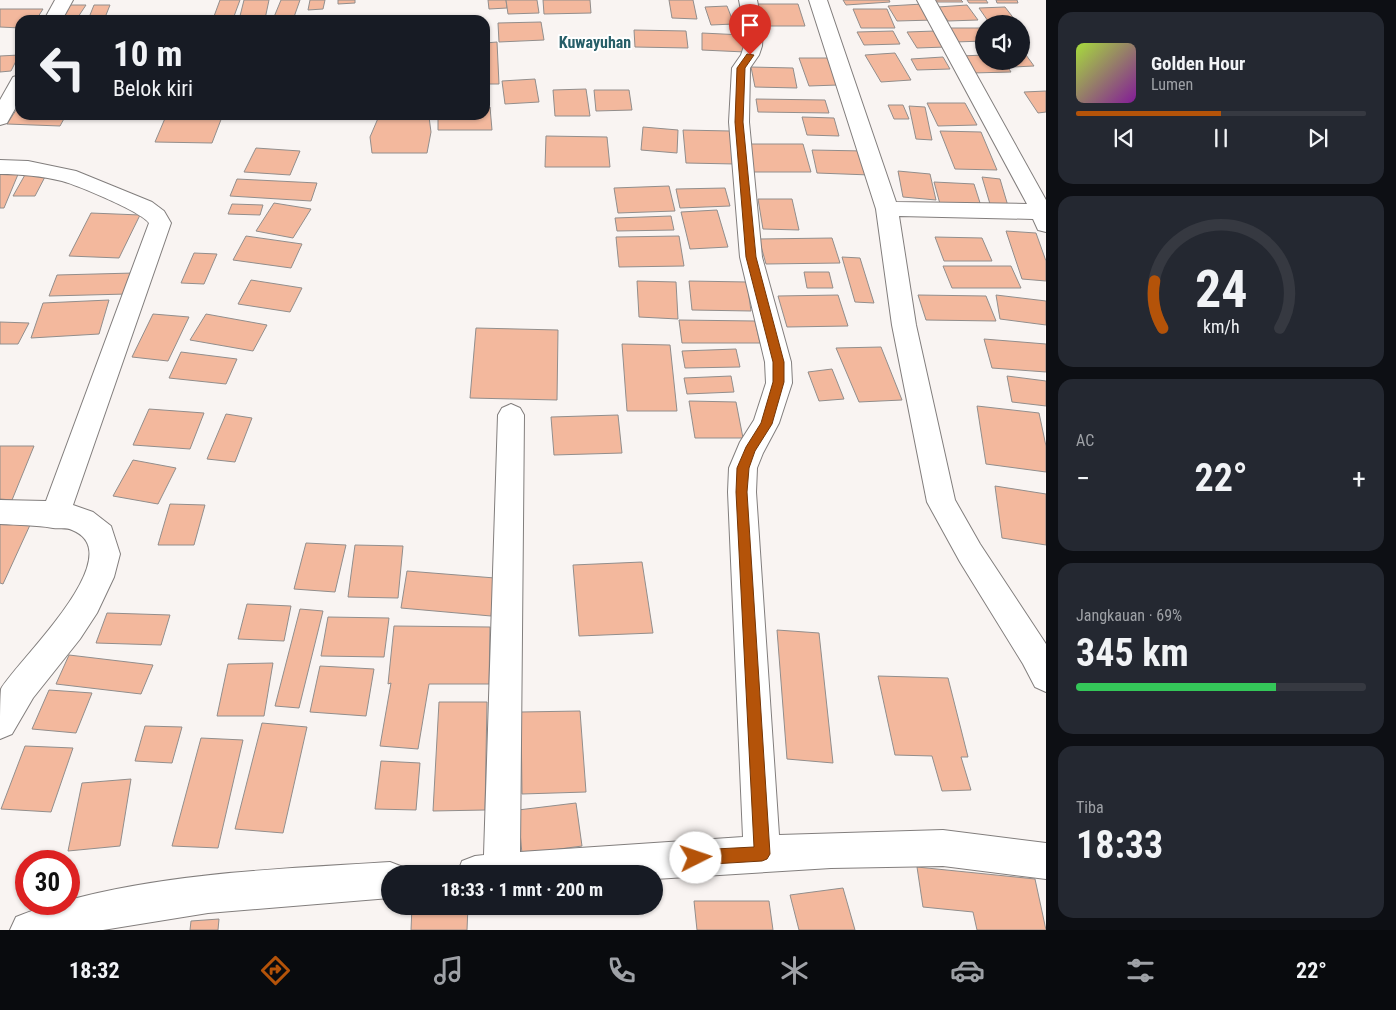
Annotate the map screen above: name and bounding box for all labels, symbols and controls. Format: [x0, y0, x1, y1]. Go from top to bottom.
pin [729, 4, 771, 55]
icon: arrive [736, 11, 764, 39]
map controls [975, 15, 1030, 70]
button: sound [975, 15, 1030, 70]
district label: Kuwayuhan [559, 33, 631, 52]
text: 10 m [113, 34, 182, 75]
icon: left [30, 35, 95, 100]
text: Golden Hour [1151, 52, 1245, 75]
text: Lumen [1151, 75, 1193, 94]
text: Belok kiri [113, 76, 193, 101]
icon: previous [1110, 124, 1138, 152]
icon: pause [1207, 124, 1235, 152]
icon: next [1304, 124, 1332, 152]
text: 24 [1195, 259, 1247, 320]
text: km/h [1203, 316, 1239, 337]
text: AC [1076, 431, 1094, 450]
text: 22° [1194, 456, 1248, 500]
text: − [1076, 462, 1090, 495]
text: + [1352, 462, 1366, 495]
text: Jangkauan · 69% [1076, 606, 1182, 625]
text: 345 km [1076, 631, 1189, 675]
text: Tiba [1076, 798, 1104, 817]
text: 18:33 [1076, 823, 1163, 867]
position arrow [669, 831, 721, 883]
speed limit sign: 30 [15, 850, 80, 915]
text: 18:33 · 1 mnt · 200 m [441, 878, 603, 901]
icon: directions [258, 953, 293, 988]
icon: music [431, 953, 466, 988]
icon: phone [604, 953, 639, 988]
icon: climate [777, 953, 812, 988]
icon: car [950, 953, 985, 988]
icon: filters [1123, 953, 1158, 988]
text: 18:32 [69, 958, 120, 983]
text: 22° [1296, 958, 1327, 983]

